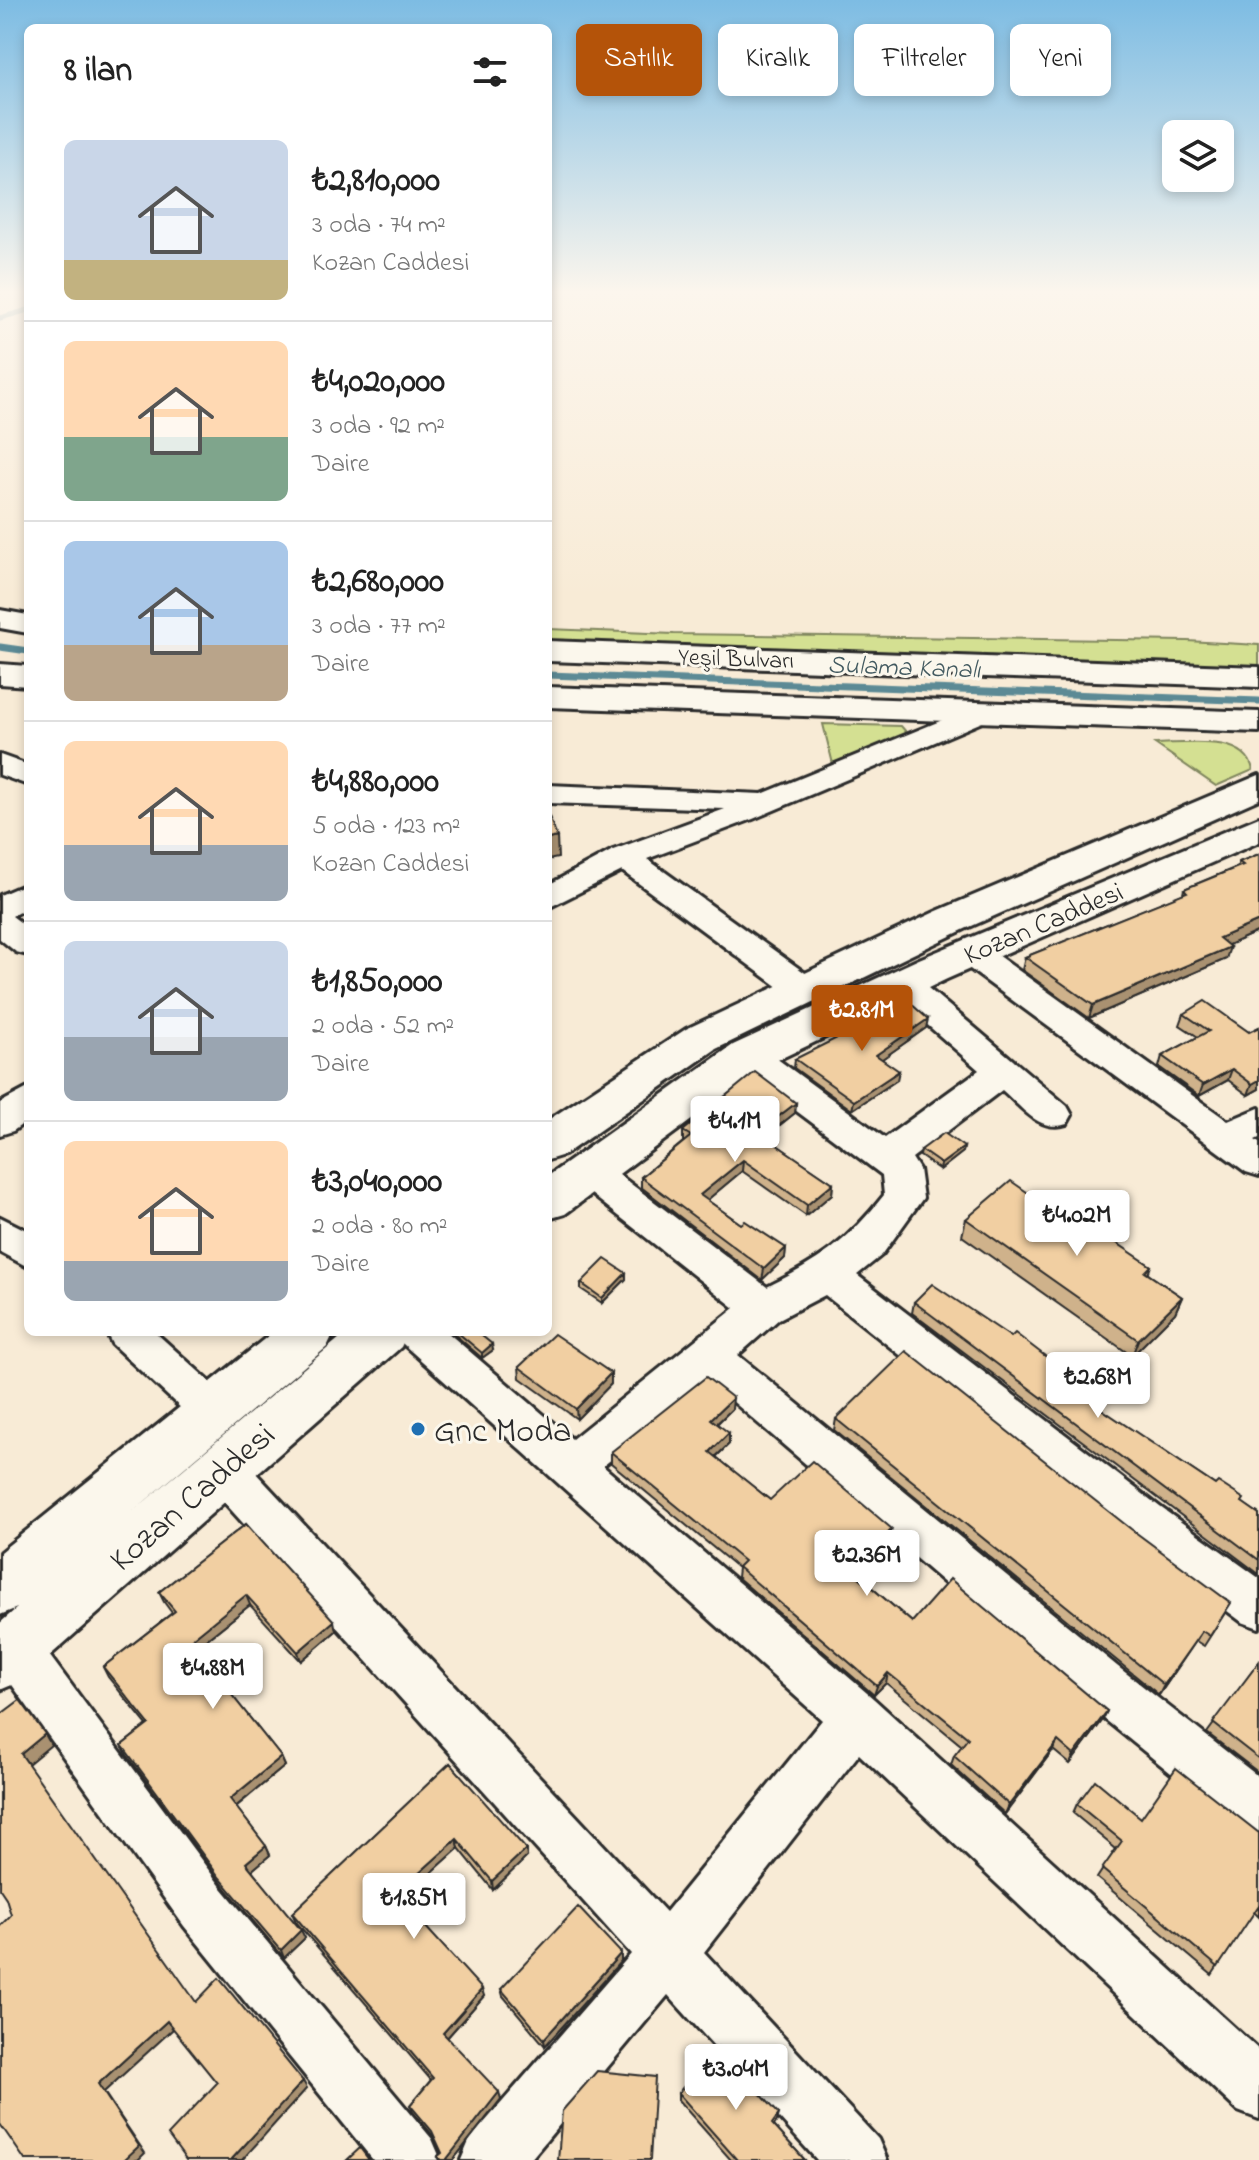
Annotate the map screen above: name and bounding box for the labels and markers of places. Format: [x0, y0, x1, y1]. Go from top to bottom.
pin: ₺2.81M [797, 985, 927, 1053]
pin: ₺4.1M [679, 1096, 791, 1164]
pin: ₺4.02M [1012, 1190, 1142, 1258]
pin: ₺2.68M [1033, 1352, 1163, 1420]
place label: Gnc Moda [434, 1408, 571, 1458]
marker: Gnc Moda [409, 1420, 427, 1438]
pin: ₺2.36M [802, 1530, 932, 1598]
pin: ₺4.88M [148, 1643, 278, 1711]
pin: ₺1.85M [349, 1873, 479, 1941]
pin: ₺3.04M [671, 2044, 801, 2112]

